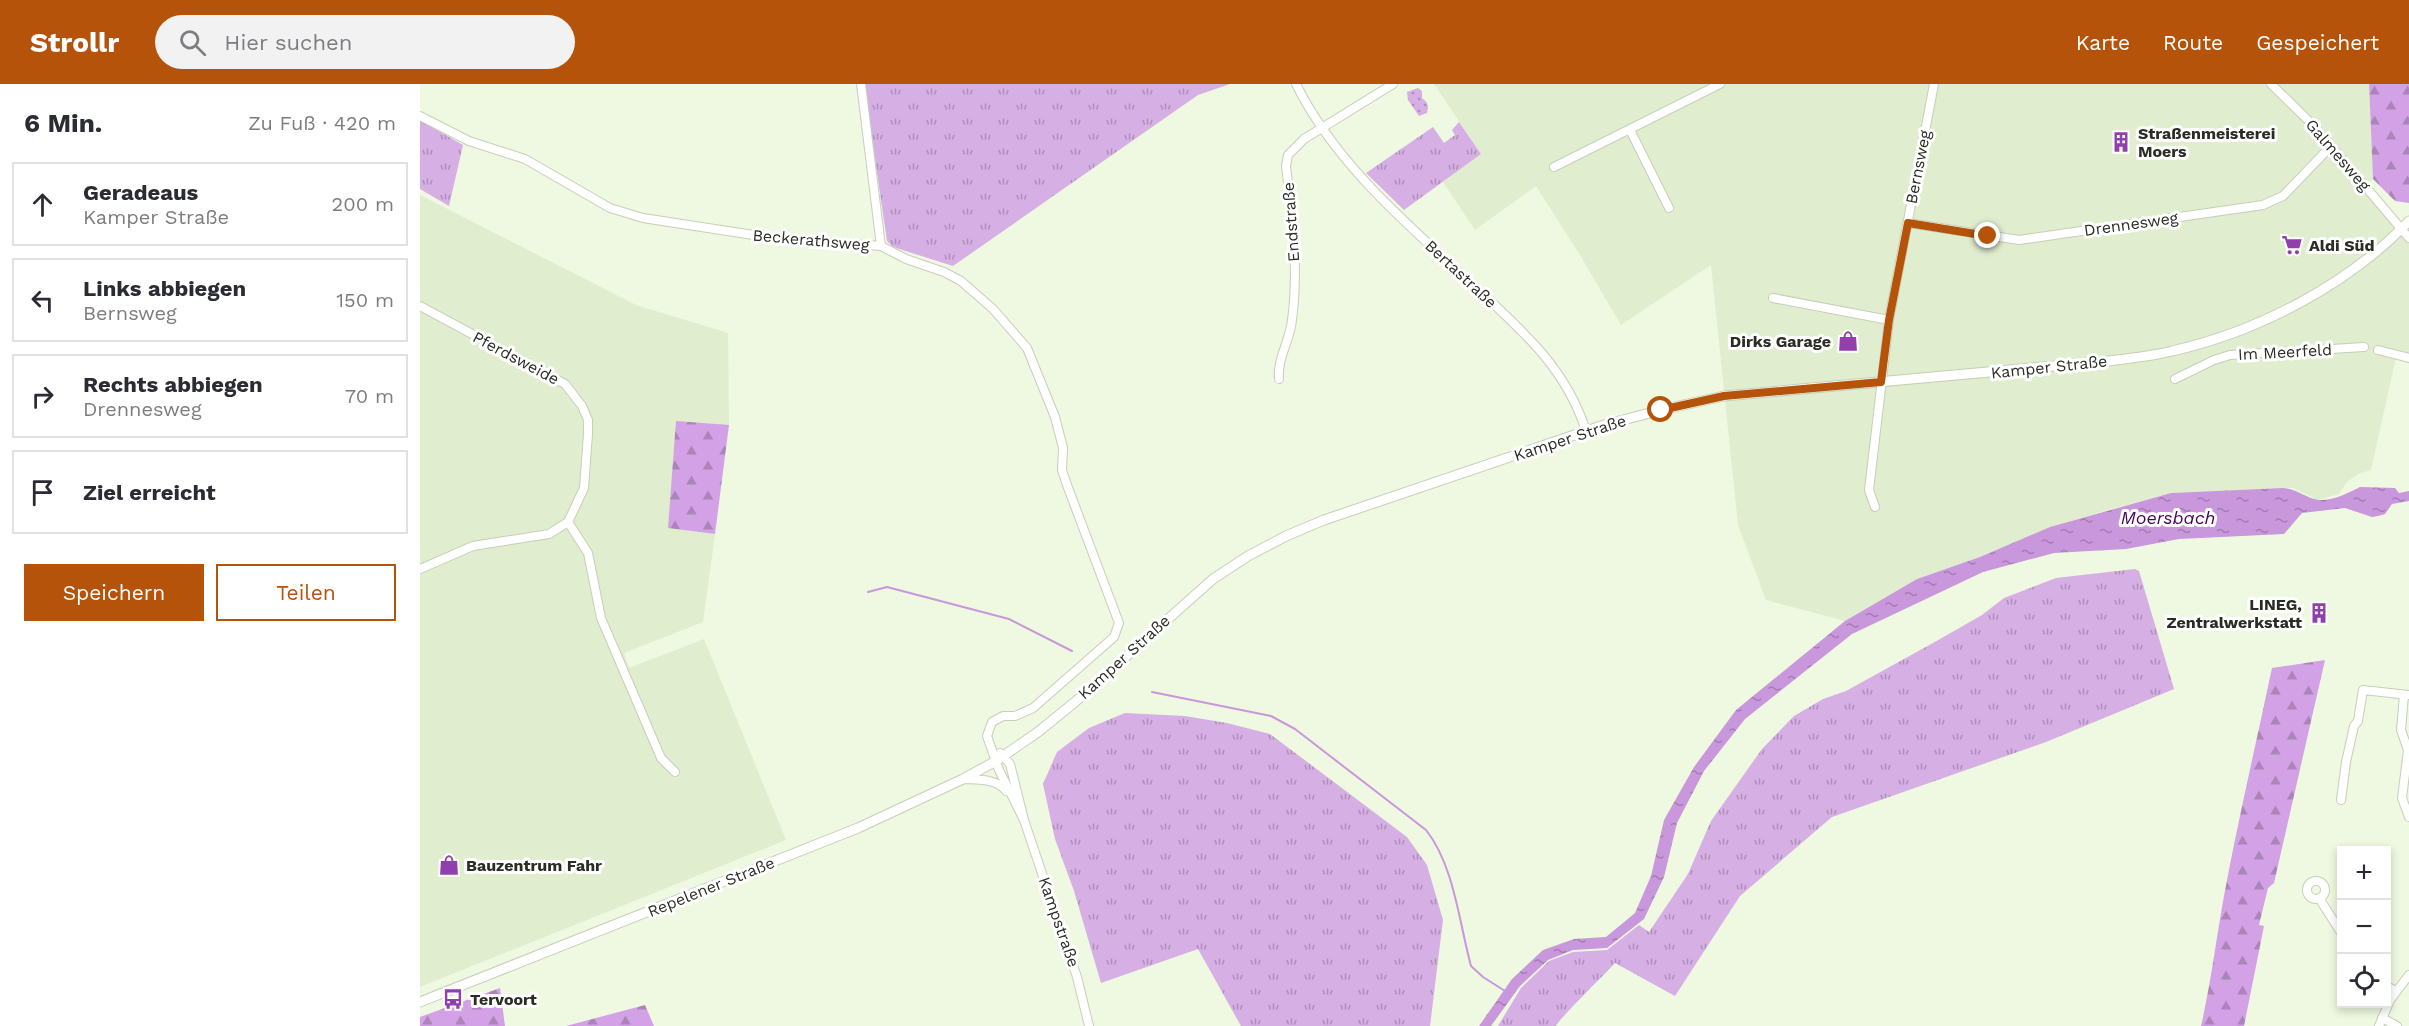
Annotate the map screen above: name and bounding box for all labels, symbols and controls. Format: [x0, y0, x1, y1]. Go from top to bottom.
search box [155, 15, 575, 69]
text: Strollr [30, 26, 119, 59]
icon: search [176, 26, 209, 59]
text: Hier suchen [224, 30, 352, 55]
text: Karte [2076, 30, 2130, 55]
text: Route [2163, 30, 2223, 55]
text: Gespeichert [2256, 30, 2379, 55]
text: 6 Min. [24, 108, 102, 138]
text: Zu Fuß · 420 m [248, 111, 396, 135]
street label: Galmesweg [2302, 115, 2375, 195]
place label: Straßenmeisterei Moers [2138, 124, 2275, 161]
street label: Bernsweg [1902, 128, 1935, 206]
building icon: Straßenmeisterei Moers [2109, 130, 2133, 154]
text: Geradeaus [83, 180, 198, 205]
street label: Endstraße [1279, 182, 1303, 262]
icon: ahead [26, 188, 59, 221]
text: 200 m [332, 192, 394, 216]
text: Kamper Straße [83, 205, 229, 229]
street label: Drennesweg [2083, 208, 2180, 240]
route end [1974, 222, 2000, 248]
street label: Beckerathsweg [752, 225, 871, 255]
supermarket icon: Aldi Süd [2280, 233, 2304, 257]
street label: Bertastraße [1421, 236, 1501, 312]
place label: Aldi Süd [2309, 236, 2375, 255]
text: Links abbiegen [83, 276, 246, 301]
icon: left [26, 284, 59, 317]
text: 150 m [336, 288, 394, 312]
text: Bernsweg [83, 301, 177, 325]
street label: Pferdsweide [470, 327, 562, 389]
shop icon: Dirks Garage [1836, 329, 1860, 353]
place label: Dirks Garage [1730, 332, 1831, 351]
street label: Im Meerfeld [2238, 340, 2332, 364]
street label: Kamper Straße [1990, 351, 2108, 383]
text: Rechts abbiegen [83, 372, 263, 397]
icon: right [26, 380, 59, 413]
text: 70 m [345, 384, 394, 408]
route start [1647, 396, 1673, 422]
text: Drennesweg [83, 397, 202, 421]
street label: Kamper Straße [1511, 411, 1629, 465]
icon: arrive [26, 476, 59, 509]
text: Ziel erreicht [83, 480, 216, 505]
water label: Moersbach [2121, 507, 2215, 528]
button: Speichern [24, 564, 204, 621]
button: Teilen [216, 564, 396, 621]
place label: LINEG, Zentralwerkstatt [2167, 595, 2302, 632]
building icon: LINEG, Zentralwerkstatt [2307, 601, 2331, 625]
street label: Kamper Straße [1074, 611, 1174, 703]
map controls [2337, 846, 2391, 1008]
button: + [2337, 846, 2391, 900]
shop icon: Bauzentrum Fahr [437, 853, 461, 877]
street label: Repelener Straße [645, 853, 777, 921]
place label: Bauzentrum Fahr [466, 856, 602, 875]
street label: Kampstraße [1035, 874, 1083, 970]
button: − [2337, 900, 2391, 954]
button: locate [2337, 954, 2391, 1008]
bus stop icon: Tervoort [441, 987, 465, 1011]
place label: Tervoort [470, 990, 537, 1009]

